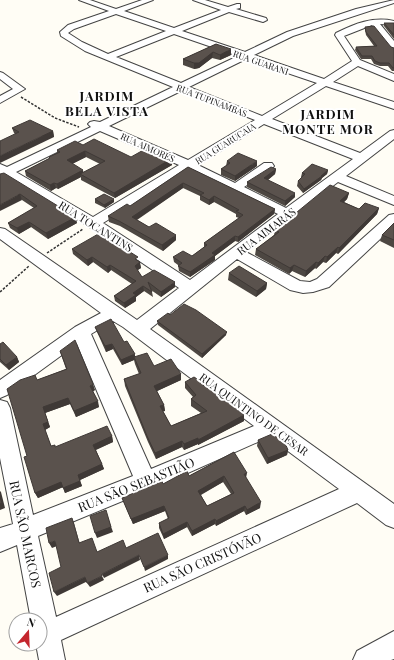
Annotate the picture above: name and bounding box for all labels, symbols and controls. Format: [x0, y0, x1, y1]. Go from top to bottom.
street label: RUA GUARANI [232, 47, 290, 77]
street label: RUA TUPINAMBÁS [175, 81, 249, 119]
district label: JARDIM BELA VISTA [65, 87, 149, 119]
district label: JARDIM MONTE MOR [282, 105, 374, 137]
street label: RUA GUARUCAIA [192, 119, 258, 167]
street label: RUA AIMORÉS [119, 130, 177, 164]
street label: RUA TOCANTINS [56, 197, 136, 255]
street label: RUA AIMARÁS [233, 204, 299, 258]
street label: RUA QUINTINO DE CESAR [196, 369, 312, 459]
street label: RUA SÃO SEBASTIÃO [75, 453, 197, 515]
street label: RUA SÃO MARCOS [6, 479, 46, 589]
street label: RUA SÃO CRISTÓVÃO [140, 528, 264, 596]
north arrow [8, 612, 48, 652]
text: N [25, 614, 38, 630]

